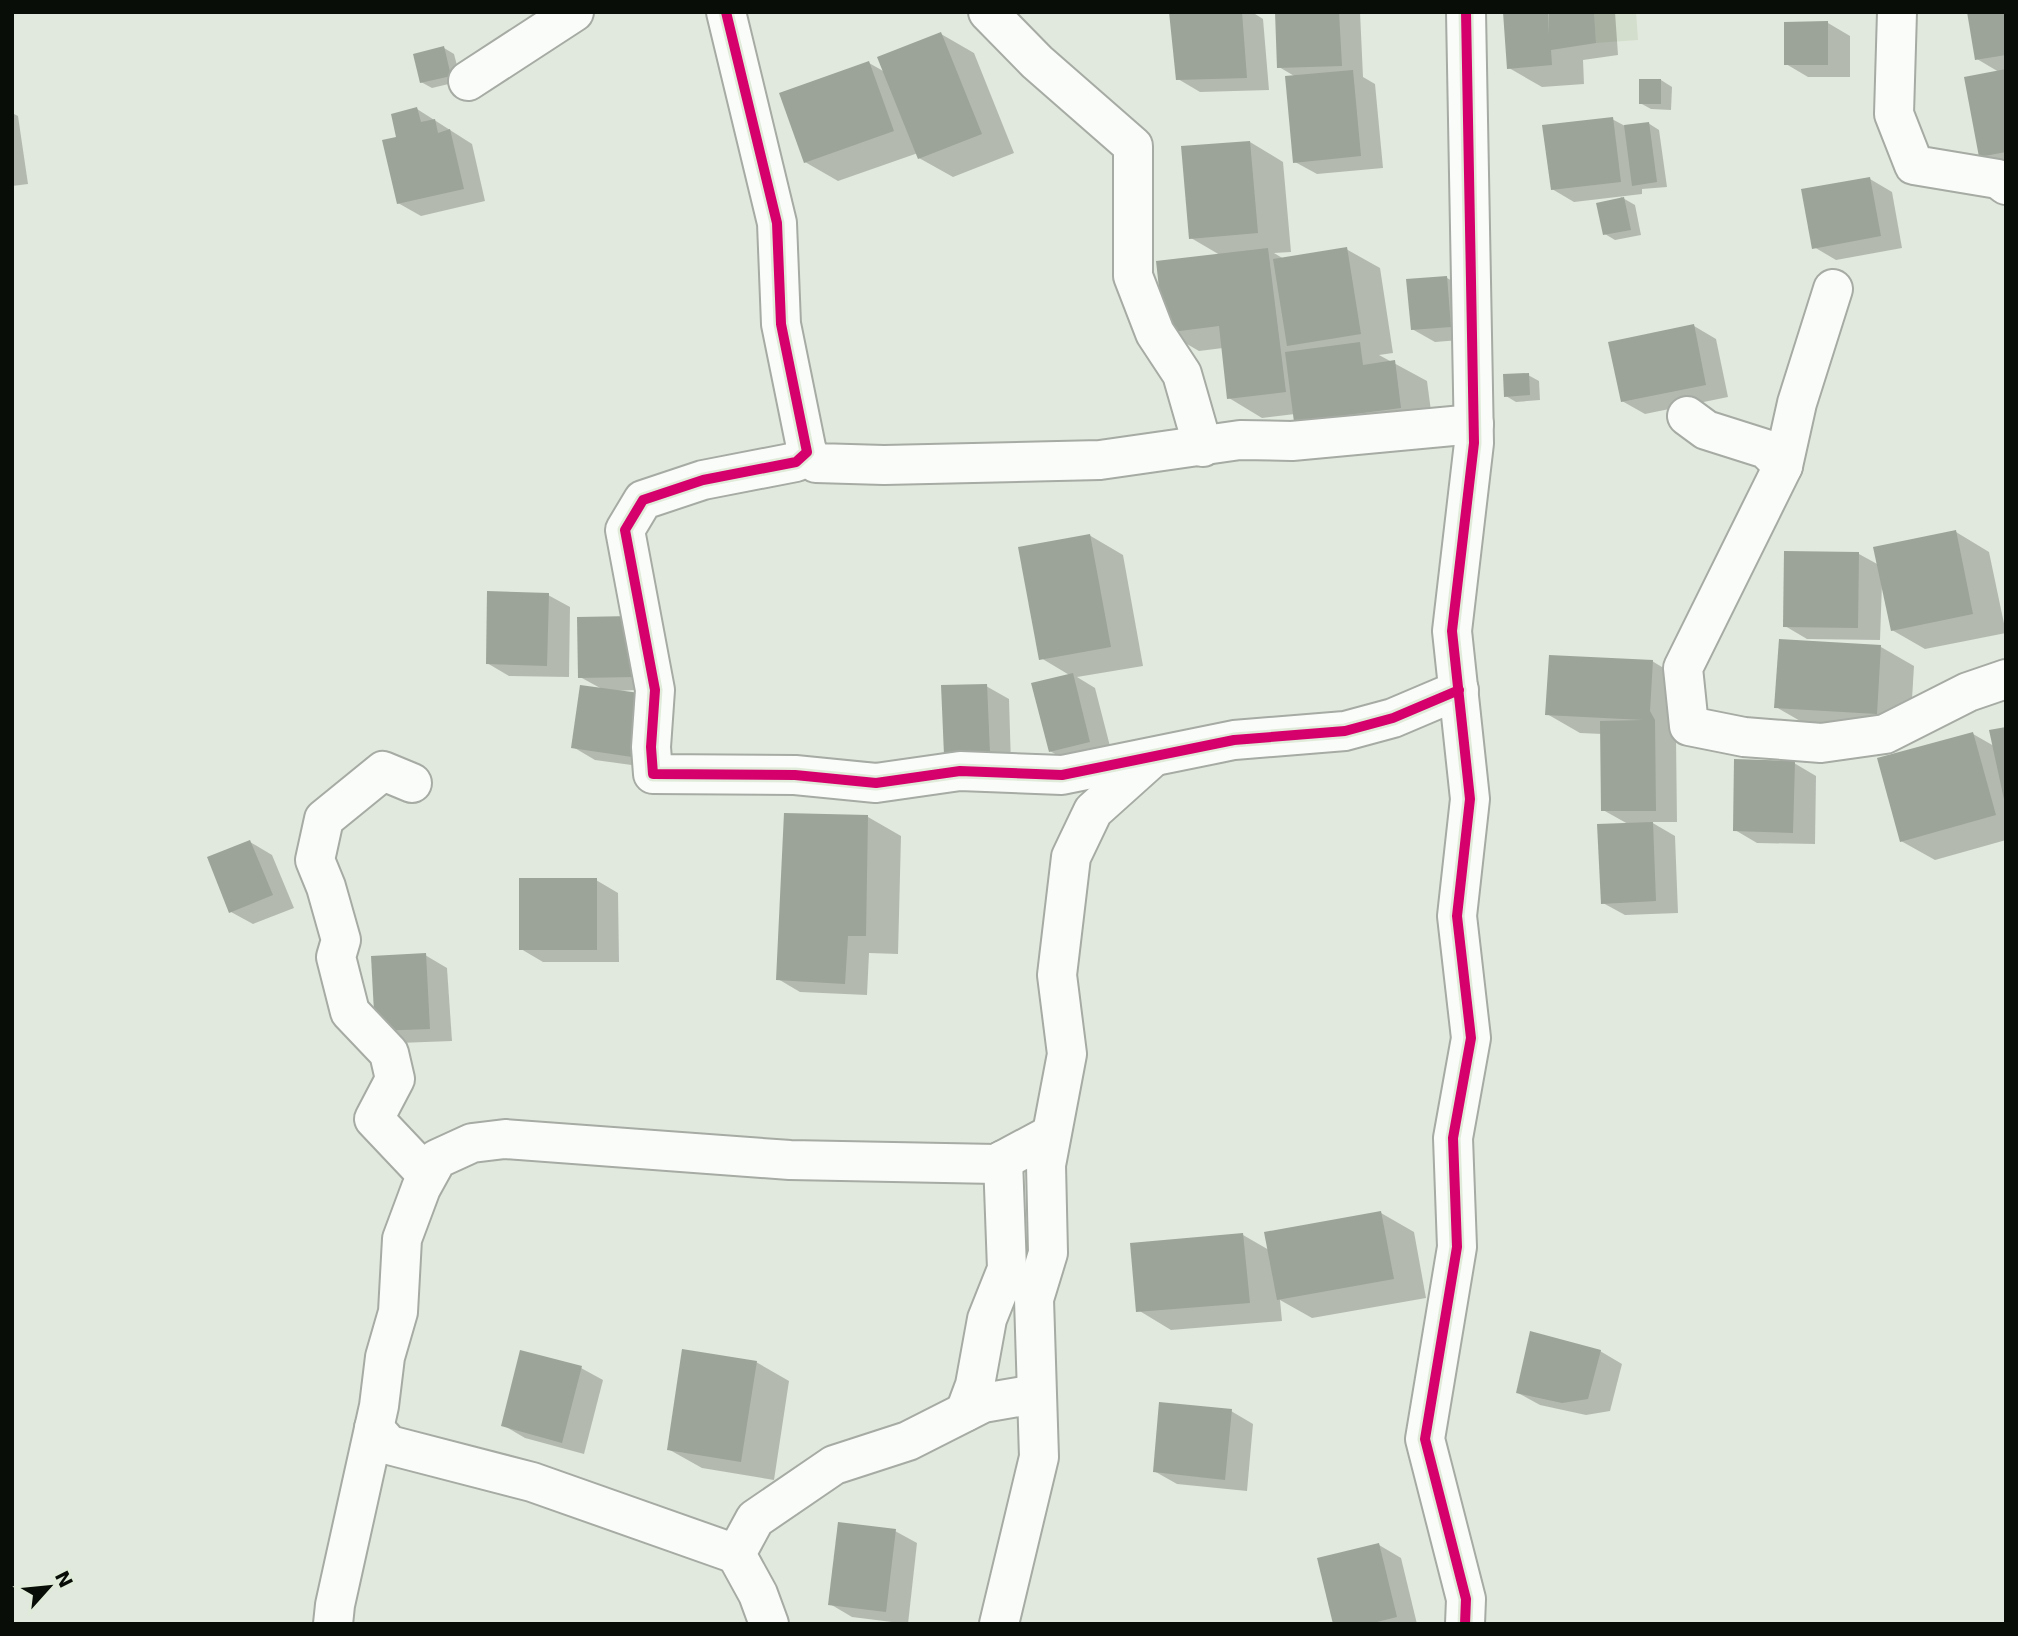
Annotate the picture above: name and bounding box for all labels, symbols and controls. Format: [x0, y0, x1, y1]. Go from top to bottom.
north arrow [14, 1552, 84, 1622]
text: N [51, 1567, 78, 1591]

